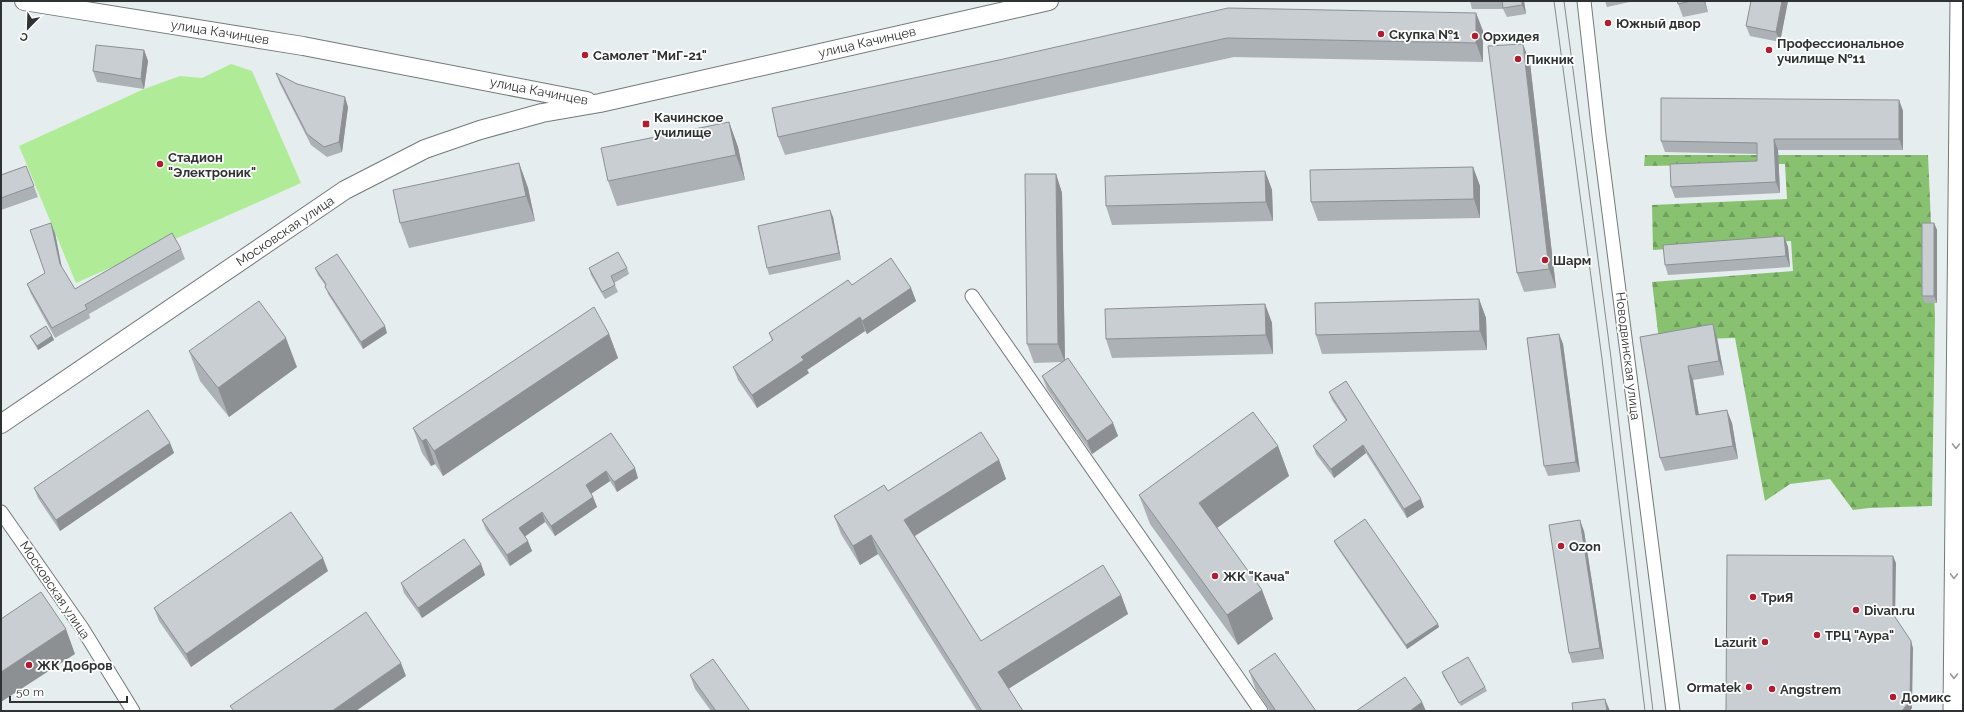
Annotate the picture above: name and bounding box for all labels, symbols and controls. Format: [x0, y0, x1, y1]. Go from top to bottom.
north arrow [8, 8, 48, 48]
place label: Южный двор [1616, 16, 1701, 31]
street label: улица Качинцев [170, 17, 270, 47]
marker: Южный двор [1603, 18, 1613, 28]
street label: улица Качинцев [817, 23, 917, 61]
place label: Скупка №1 [1389, 27, 1460, 42]
text: С [18, 29, 30, 44]
marker: Скупка №1 [1376, 29, 1386, 39]
place label: Орхидея [1483, 29, 1539, 44]
marker: Орхидея [1470, 31, 1480, 41]
place label: Профессиональное училище №11 [1777, 36, 1904, 66]
marker: Профессиональное училище №11 [1764, 45, 1774, 55]
place label: Самолет "МиГ-21" [593, 48, 707, 63]
marker: Самолет "МиГ-21" [580, 50, 590, 60]
place label: Пикник [1526, 52, 1575, 67]
marker: Пикник [1513, 54, 1523, 64]
street label: улица Качинцев [489, 74, 589, 108]
place label: Качинское училище [654, 110, 724, 140]
marker: Качинское училище [641, 119, 651, 129]
place label: Стадион "Электроник" [168, 150, 256, 180]
marker: Стадион "Электроник" [155, 159, 165, 169]
street label: Московская улица [233, 193, 337, 269]
place label: Шарм [1553, 253, 1591, 268]
marker: Шарм [1540, 255, 1550, 265]
street label: Новодвинская улица [1613, 291, 1643, 421]
one-way arrow [1952, 443, 1960, 449]
street label: Московская улица [17, 538, 93, 642]
place label: Ozon [1569, 539, 1601, 554]
marker: Ozon [1556, 541, 1566, 551]
place label: ЖК "Кача" [1223, 569, 1290, 584]
marker: ЖК "Кача" [1210, 571, 1220, 581]
one-way arrow [1950, 573, 1959, 579]
place label: ТриЯ [1761, 590, 1793, 605]
marker: ТриЯ [1748, 592, 1758, 602]
place label: Divan.ru [1864, 603, 1915, 618]
marker: Divan.ru [1851, 605, 1861, 615]
place label: ТРЦ "Аура" [1825, 628, 1894, 643]
marker: ТРЦ "Аура" [1812, 630, 1822, 640]
place label: Lazurit [1714, 635, 1757, 650]
marker: Lazurit [1760, 637, 1770, 647]
place label: ЖК Добров [37, 658, 113, 673]
marker: ЖК Добров [24, 660, 34, 670]
one-way arrow [1950, 673, 1958, 679]
scale bar [10, 678, 127, 704]
place label: Ormatek [1687, 680, 1742, 695]
marker: Ormatek [1744, 682, 1754, 692]
place label: Angstrem [1780, 682, 1841, 697]
marker: Angstrem [1767, 684, 1777, 694]
text: 50 m [16, 685, 44, 699]
place label: Домикс [1901, 690, 1952, 705]
marker: Домикс [1888, 692, 1898, 702]

